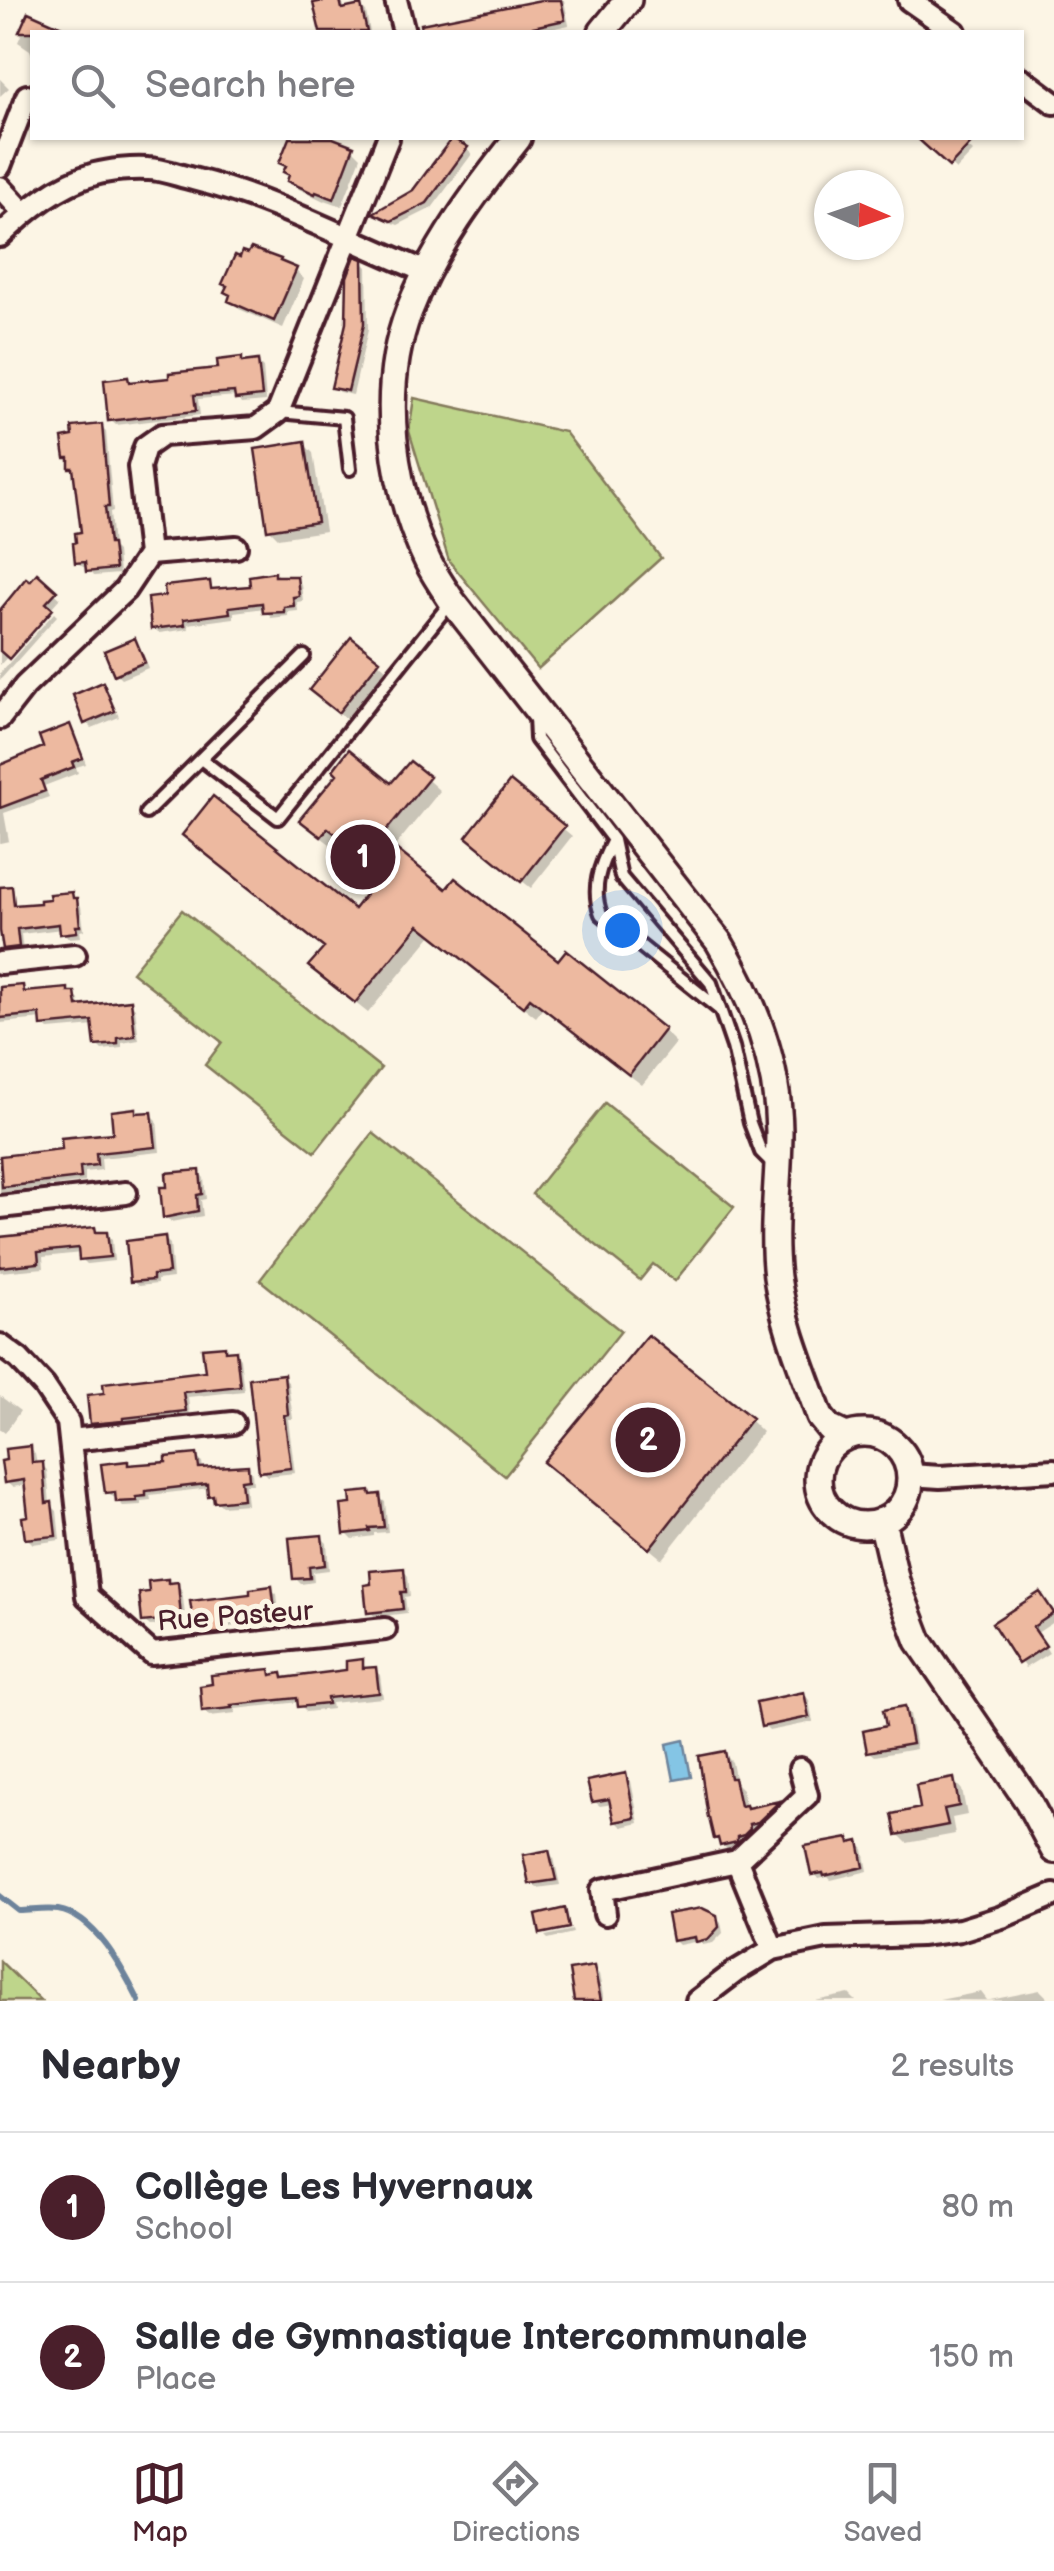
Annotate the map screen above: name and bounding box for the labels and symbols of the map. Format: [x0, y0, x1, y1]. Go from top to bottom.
north arrow [814, 170, 904, 260]
pin: 1 [330, 820, 396, 894]
your location [597, 905, 648, 956]
pin: 2 [616, 1402, 680, 1478]
street label: Rue Pasteur [156, 1595, 315, 1638]

